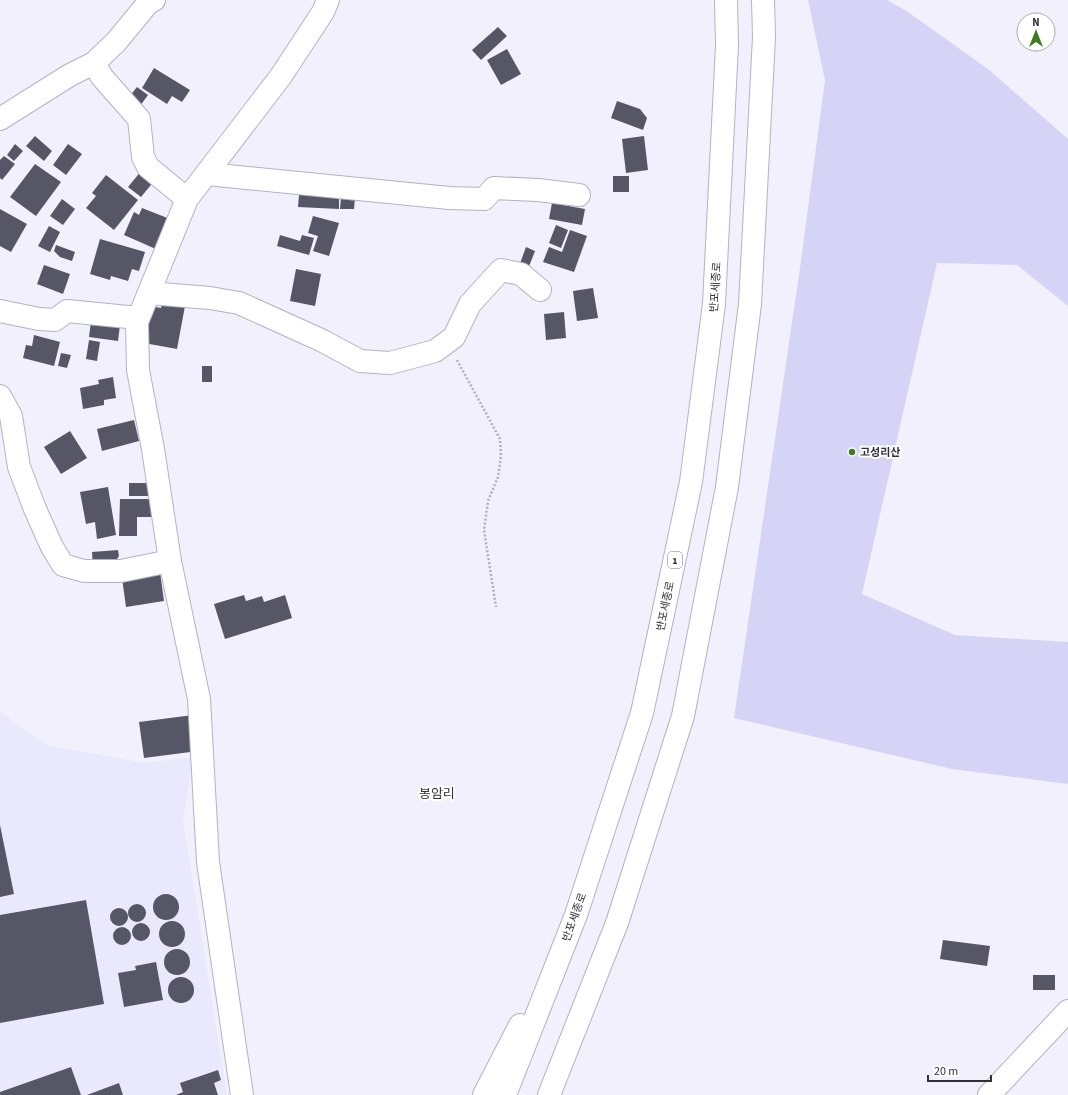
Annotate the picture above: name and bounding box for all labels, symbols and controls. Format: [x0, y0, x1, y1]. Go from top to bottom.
north arrow [1016, 12, 1056, 52]
text: N [1032, 15, 1040, 30]
street label: 반포세종로 [706, 261, 725, 313]
place label: 고성리산 [860, 445, 900, 460]
marker: 고성리산 [847, 447, 857, 457]
road number: 1 [668, 552, 682, 568]
street label: 반포세종로 [653, 580, 678, 632]
district label: 봉암리 [419, 785, 455, 803]
street label: 반포세종로 [559, 891, 590, 944]
scale bar [928, 1057, 991, 1083]
text: 20 m [934, 1063, 958, 1080]

